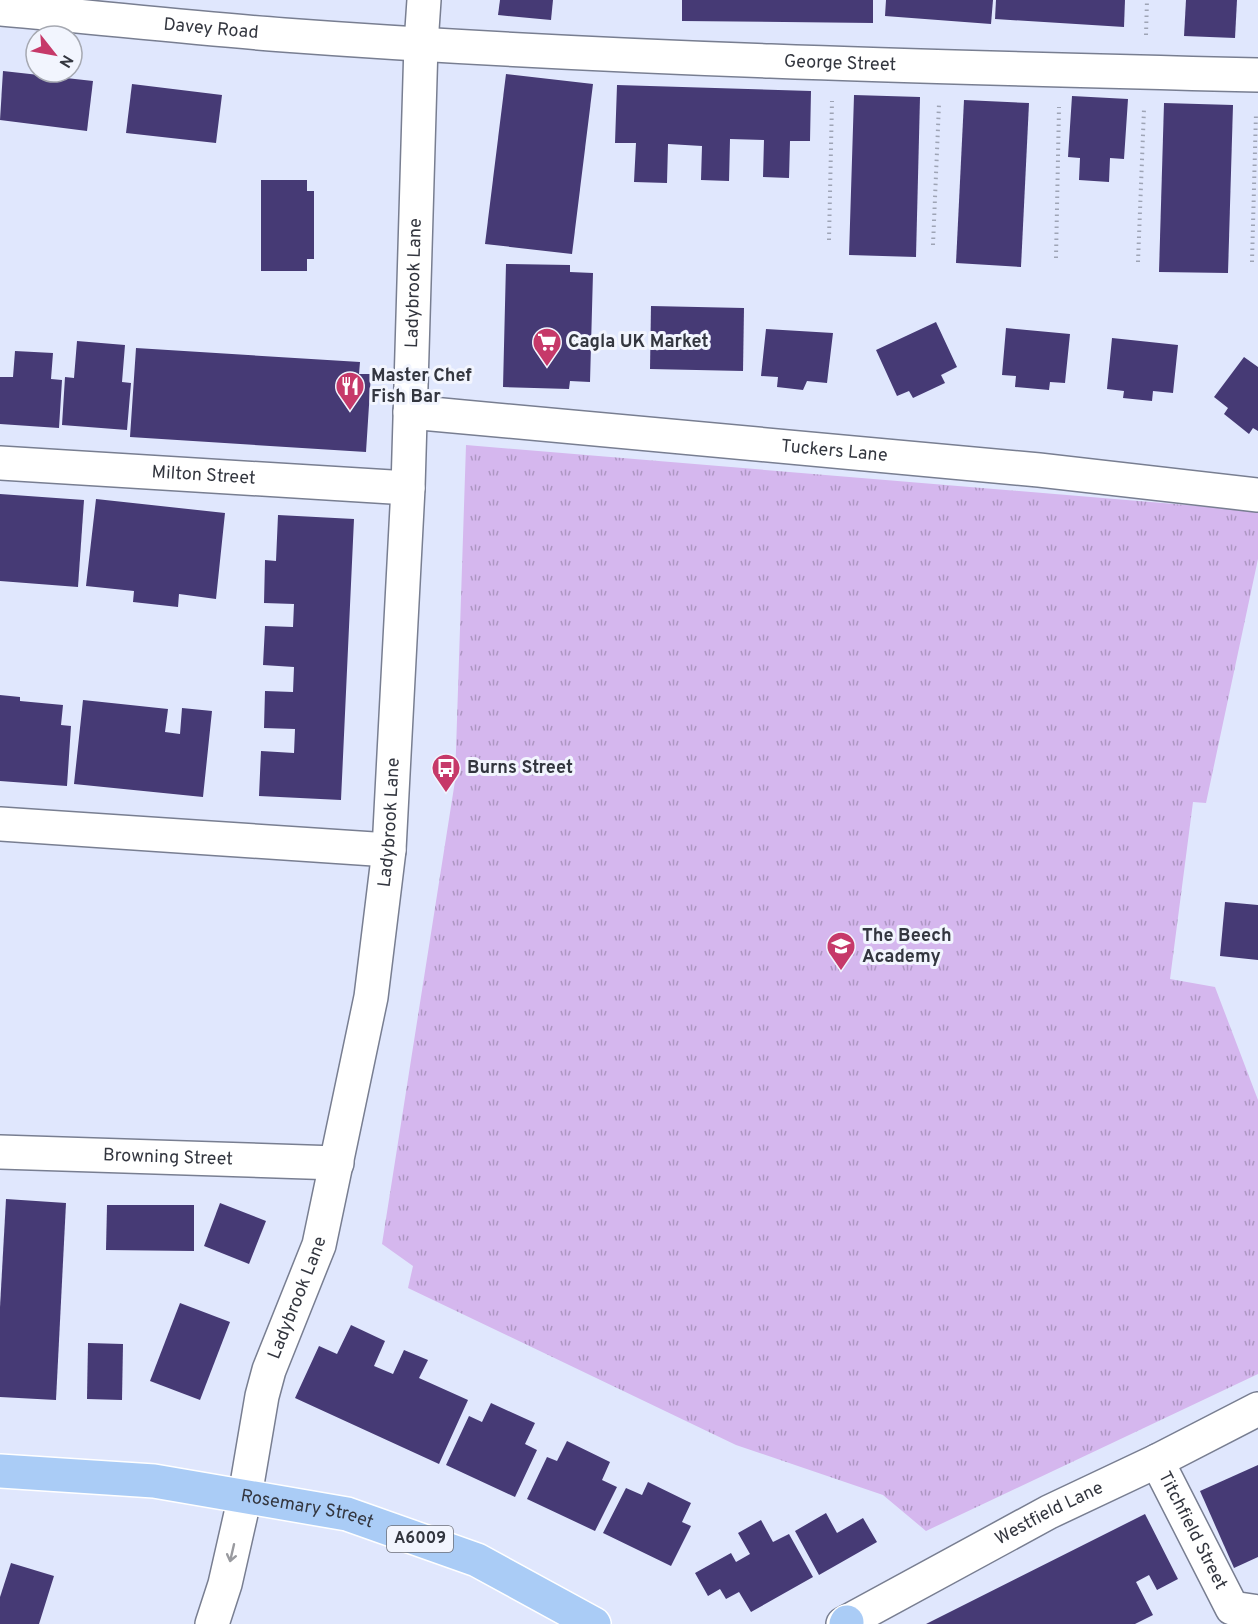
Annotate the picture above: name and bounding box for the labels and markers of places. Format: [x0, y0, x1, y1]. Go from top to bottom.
supermarket icon: Cagla UK Market [531, 326, 563, 368]
place label: Cagla UK Market [568, 331, 709, 354]
place label: Master Chef Fish Bar [371, 365, 472, 409]
restaurant icon: Master Chef Fish Bar [334, 370, 366, 412]
bus stop icon: Burns Street [430, 752, 462, 794]
place label: Burns Street [467, 757, 573, 780]
place label: The Beech Academy [862, 925, 952, 969]
school or university icon: The Beech Academy [825, 930, 857, 972]

